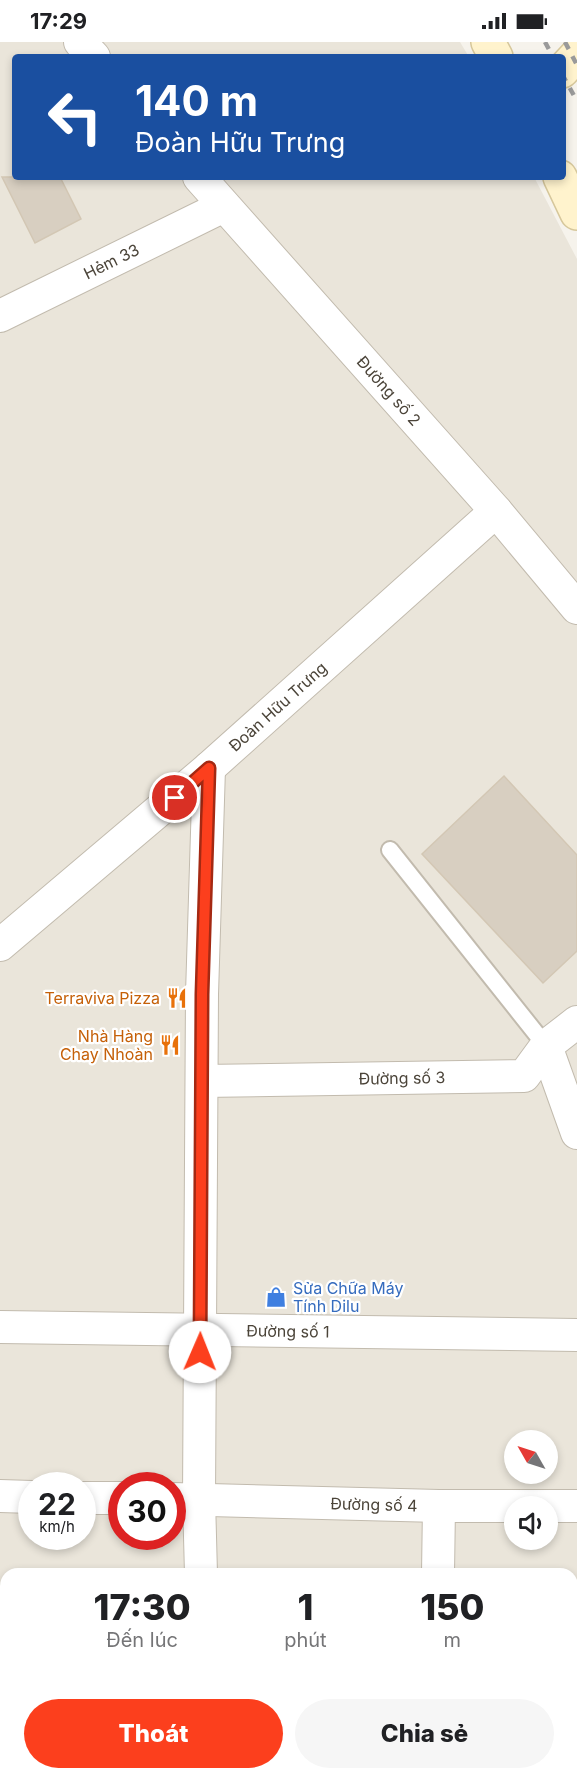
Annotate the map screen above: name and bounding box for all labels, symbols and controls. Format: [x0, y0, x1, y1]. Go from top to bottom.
text: 17:29 [30, 8, 87, 34]
text: 140 m [135, 75, 258, 126]
icon: left [36, 78, 114, 156]
text: Đoàn Hữu Trưng [135, 126, 345, 159]
street label: Hẻm 33 [80, 239, 142, 283]
street label: Đường số 2 [353, 352, 425, 430]
street label: Đoàn Hữu Trưng [225, 658, 331, 756]
pin [149, 772, 200, 823]
icon: arrive [158, 781, 191, 814]
restaurant icon: Terraviva Pizza [165, 986, 189, 1010]
place label: Terraviva Pizza [45, 988, 160, 1008]
place label: Nhà Hàng Chay Nhoàn [60, 1026, 153, 1064]
restaurant icon: Nhà Hàng Chay Nhoàn [158, 1033, 182, 1057]
street label: Đường số 3 [358, 1067, 445, 1089]
place label: Sửa Chữa Máy Tính Dilu [293, 1278, 403, 1316]
shop icon: Sửa Chữa Máy Tính Dilu [264, 1285, 288, 1309]
position arrow [168, 1320, 232, 1384]
street label: Đường số 1 [246, 1320, 330, 1342]
north arrow [504, 1430, 558, 1484]
map controls [504, 1430, 558, 1550]
speed limit sign: 30 [108, 1472, 186, 1550]
text: 22 [38, 1486, 76, 1522]
street label: Đường số 4 [330, 1493, 418, 1515]
button: sound [504, 1496, 558, 1550]
text: km/h [39, 1517, 75, 1536]
text: 17:30 [94, 1585, 191, 1629]
text: 1 [297, 1585, 313, 1629]
text: 150 [420, 1585, 484, 1629]
text: Đến lúc [106, 1628, 178, 1652]
text: phút [284, 1628, 327, 1652]
text: m [444, 1628, 461, 1652]
button: Thoát [24, 1699, 283, 1768]
button: Chia sẻ [295, 1699, 554, 1768]

